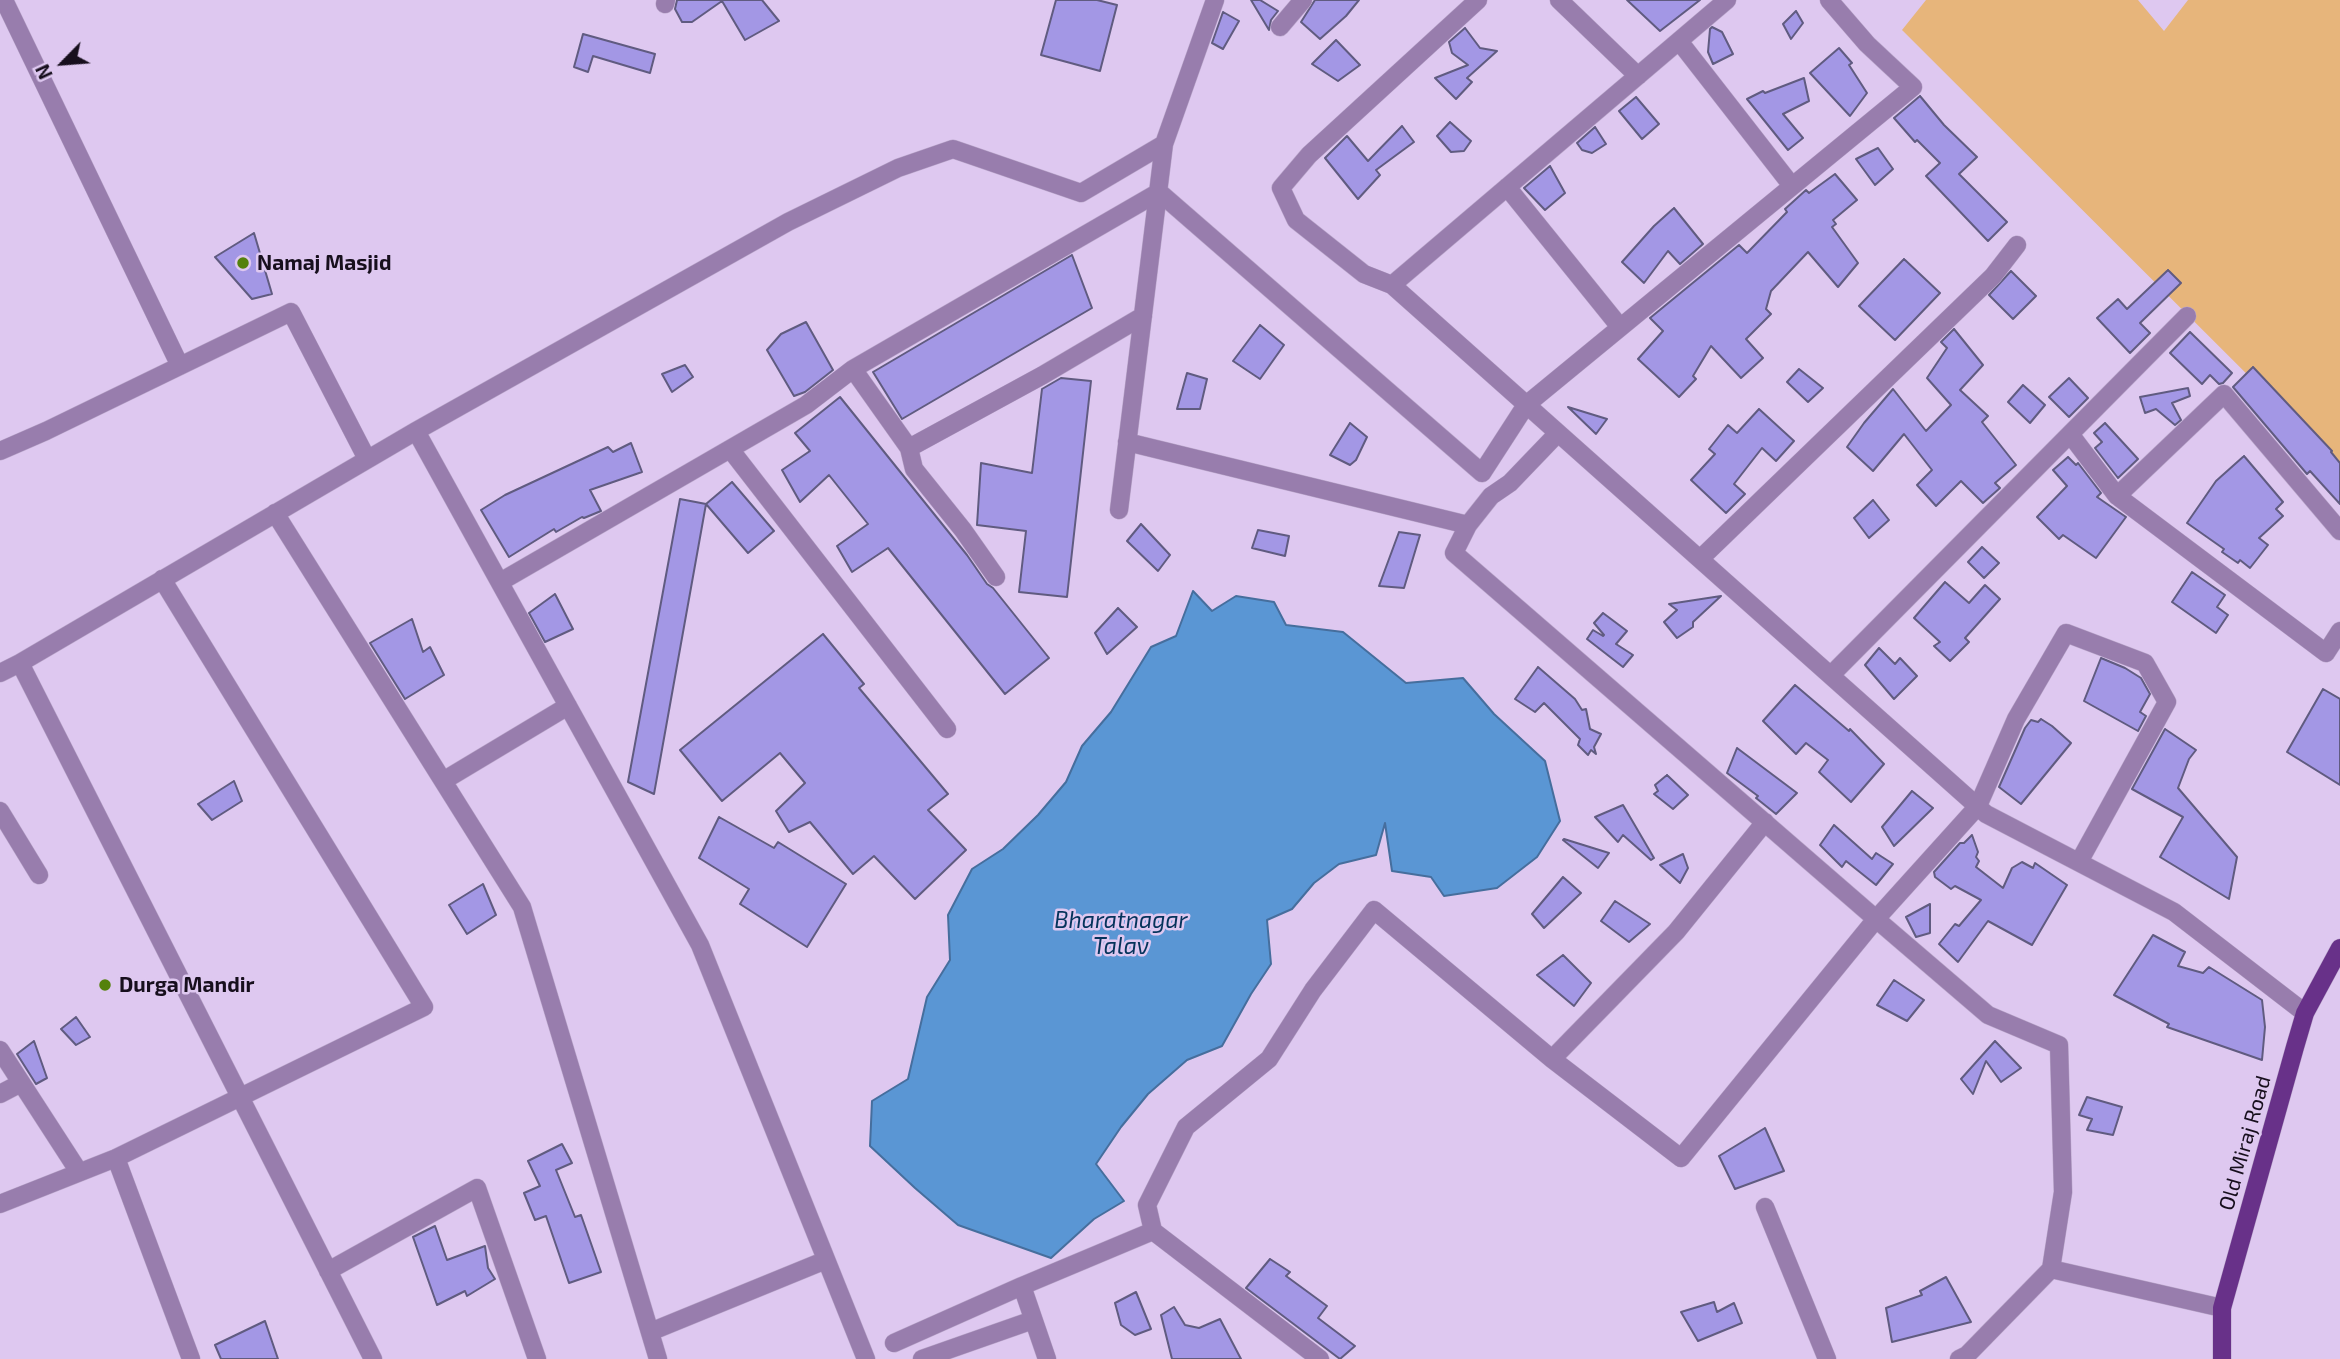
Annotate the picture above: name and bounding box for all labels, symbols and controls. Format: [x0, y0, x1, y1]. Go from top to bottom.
north arrow [28, 28, 98, 98]
text: N [30, 61, 57, 83]
place label: Namaj Masjid [257, 250, 391, 276]
marker: Namaj Masjid [235, 255, 251, 271]
water label: Bharatnagar Talav [1054, 906, 1188, 960]
place label: Durga Mandir [119, 972, 254, 998]
marker: Durga Mandir [97, 977, 113, 993]
street label: Old Miraj Road [2214, 1073, 2276, 1213]

